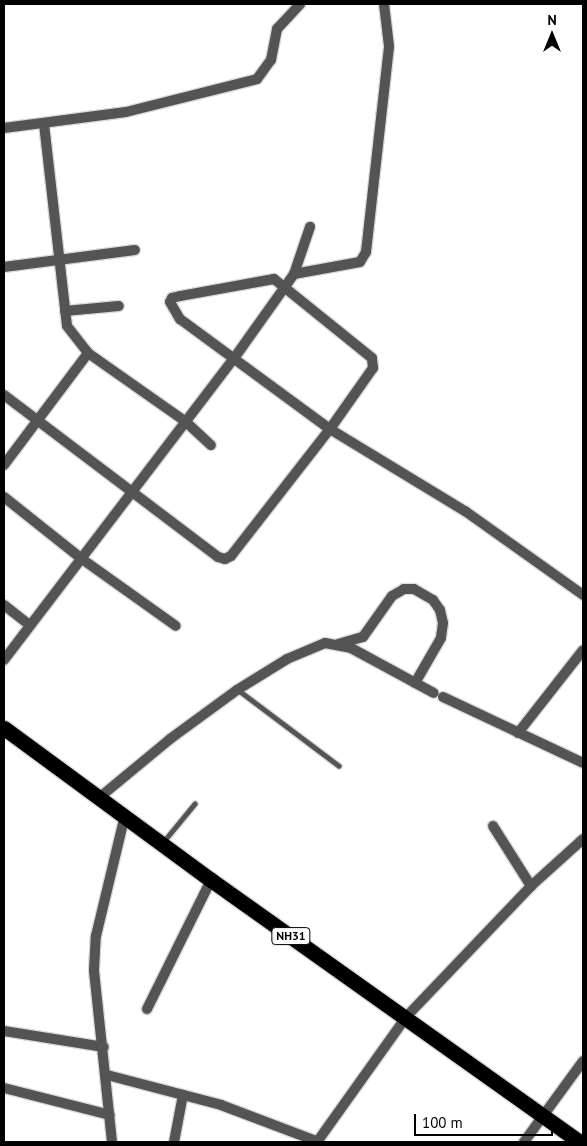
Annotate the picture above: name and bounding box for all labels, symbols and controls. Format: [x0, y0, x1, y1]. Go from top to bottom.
north arrow [527, 10, 577, 60]
text: N [547, 11, 557, 29]
road number: NH31 [271, 926, 311, 946]
scale bar [417, 1104, 556, 1136]
text: 100 m [422, 1113, 463, 1132]

